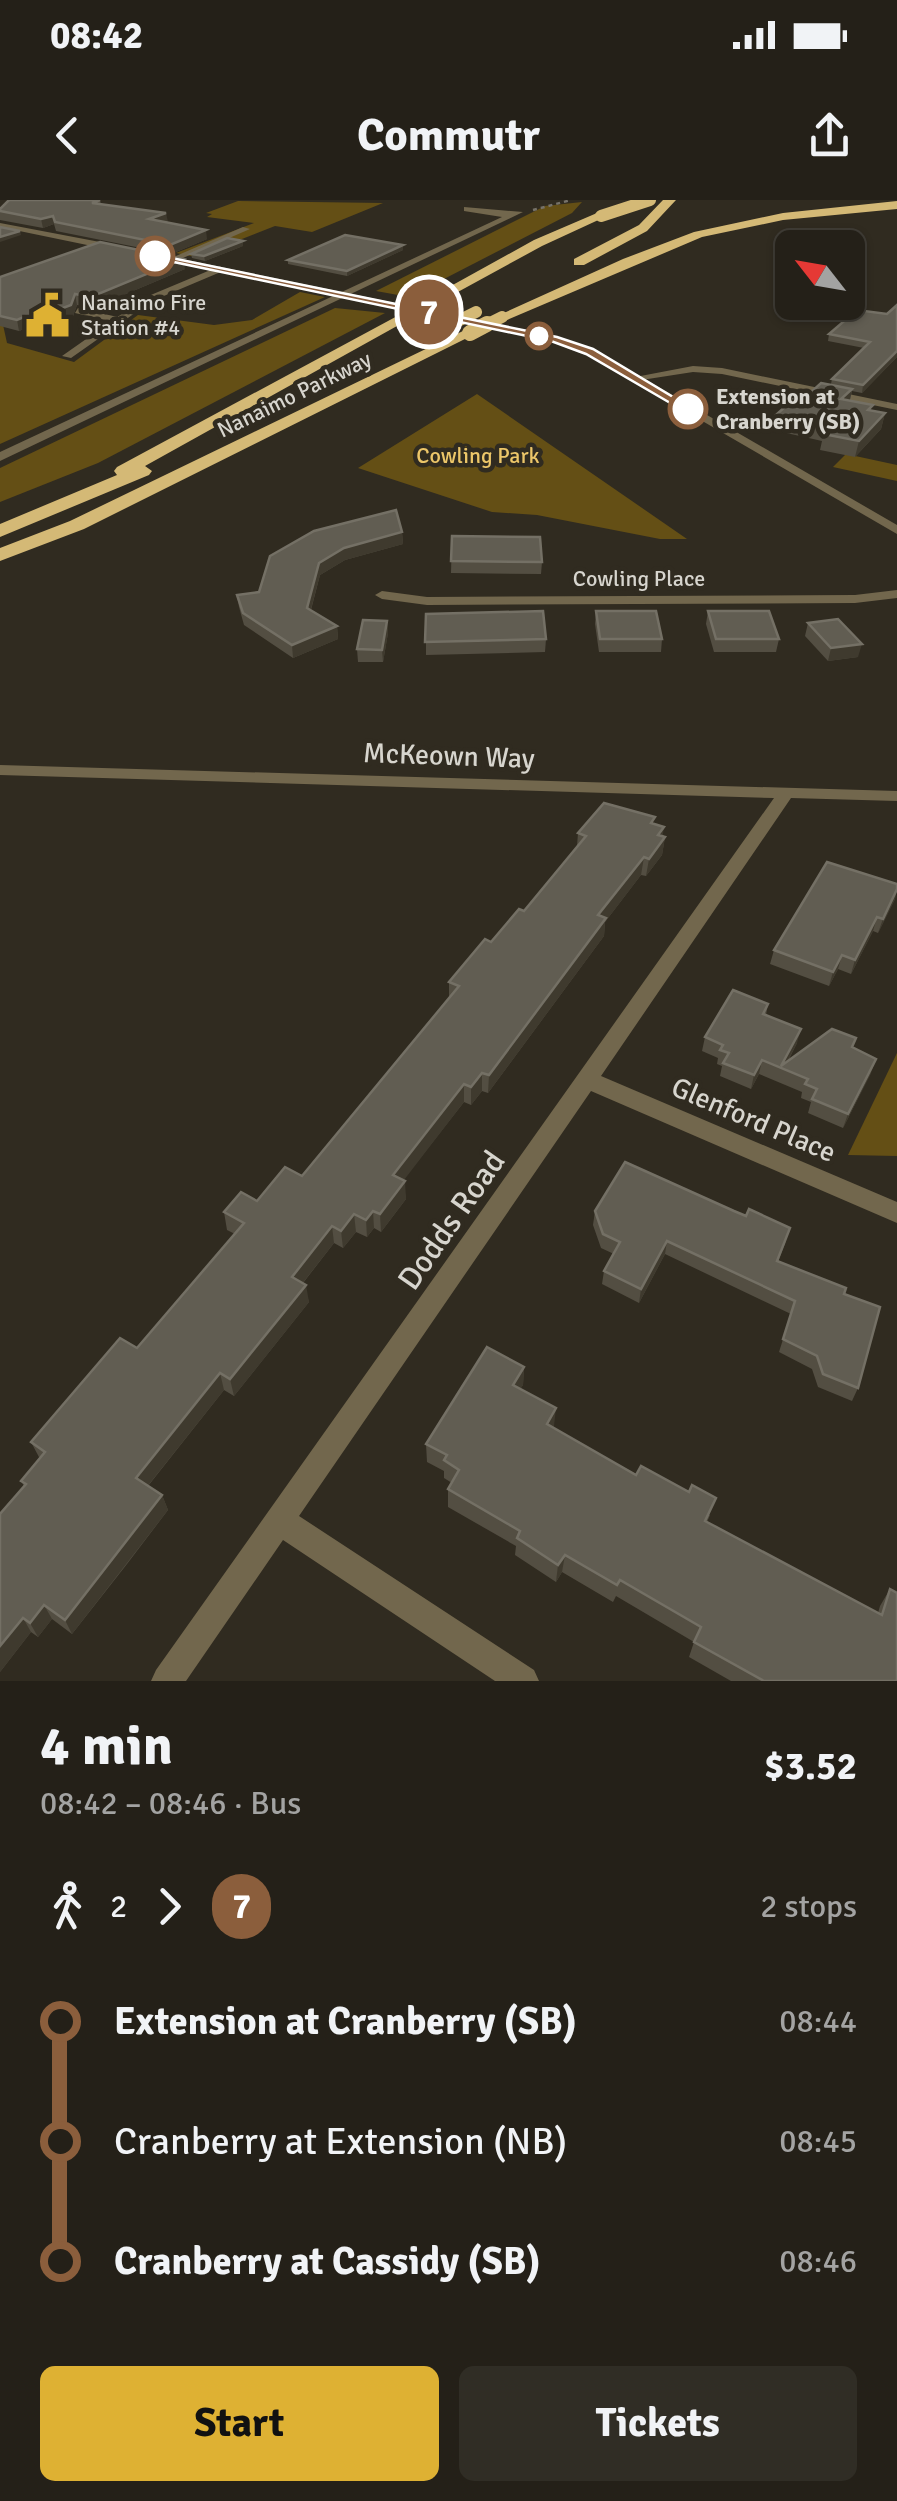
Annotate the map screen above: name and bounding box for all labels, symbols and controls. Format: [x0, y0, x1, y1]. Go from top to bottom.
text: 08:42 [50, 12, 143, 59]
icon: back [40, 108, 95, 163]
text: Commutr [357, 108, 540, 163]
icon: share [802, 108, 857, 163]
north arrow [775, 230, 865, 320]
map controls [775, 230, 865, 320]
unlabelled marker [136, 237, 174, 275]
line badge: 7 [396, 280, 462, 344]
place label: Nanaimo Fire Station #4 [81, 289, 206, 341]
public building icon: Nanaimo Fire Station #4 [24, 291, 72, 339]
text: 7 [420, 291, 438, 334]
unlabelled marker [526, 323, 552, 349]
street label: Nanaimo Parkway [213, 345, 376, 443]
place label: Extension at Cranberry (SB) [716, 383, 860, 435]
marker: Extension at Cranberry (SB) [669, 390, 707, 428]
park label: Cowling Park [416, 442, 540, 469]
street label: Cowling Place [573, 565, 705, 592]
street label: McKeown Way [363, 736, 535, 776]
street label: Glenford Place [666, 1070, 841, 1170]
street label: Dodds Road [389, 1143, 514, 1297]
text: 4 min [40, 1712, 173, 1780]
text: $3.52 [764, 1743, 857, 1790]
text: 08:42 – 08:46 · Bus [40, 1784, 301, 1823]
icon: walk [40, 1879, 95, 1934]
icon: forward [142, 1879, 197, 1934]
text: 7 [232, 1885, 251, 1928]
text: 2 [110, 1887, 127, 1926]
text: 2 stops [760, 1887, 857, 1926]
text: Extension at Cranberry (SB) [114, 1998, 577, 2045]
text: 08:44 [779, 2002, 857, 2041]
text: Cranberry at Extension (NB) [114, 2118, 567, 2165]
text: 08:45 [779, 2122, 857, 2161]
text: Cranberry at Cassidy (SB) [114, 2238, 541, 2285]
text: 08:46 [779, 2242, 857, 2281]
button: Start [40, 2366, 439, 2481]
button: Tickets [459, 2366, 857, 2481]

